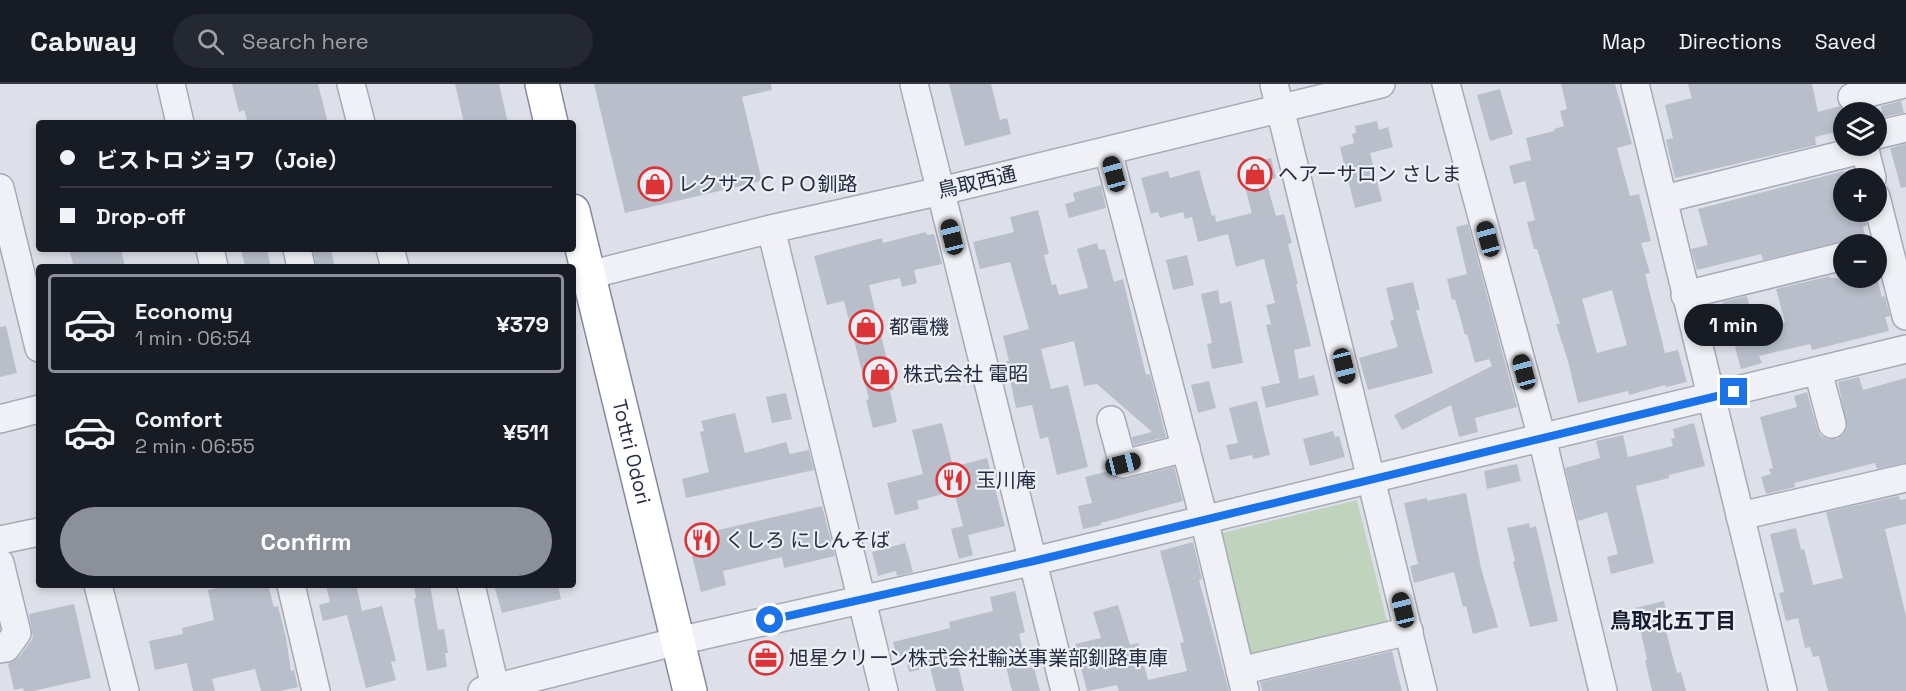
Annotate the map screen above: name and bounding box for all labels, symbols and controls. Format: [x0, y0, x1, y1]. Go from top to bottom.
search box [173, 14, 593, 68]
text: Cabway [30, 23, 137, 59]
icon: search [194, 25, 227, 58]
text: Search here [242, 27, 369, 55]
text: Map [1602, 28, 1646, 55]
text: Directions [1679, 28, 1782, 55]
text: Saved [1815, 28, 1876, 55]
map controls [1833, 102, 1887, 288]
button: layers [1833, 102, 1887, 156]
text: ビストロ ジョワ （Joie） [96, 146, 350, 174]
car [1101, 154, 1127, 194]
shop icon: ヘアーサロン さしま [1237, 156, 1273, 192]
street label: 鳥取西通 [935, 160, 1019, 204]
place label: ヘアーサロン さしま [1278, 161, 1462, 187]
shop icon: レクサスＣＰＯ釧路 [637, 166, 673, 202]
button: + [1833, 168, 1887, 222]
place label: レクサスＣＰＯ釧路 [678, 171, 858, 197]
text: Drop-off [96, 202, 186, 230]
car [939, 217, 965, 257]
car [1475, 219, 1501, 259]
button: − [1833, 234, 1887, 288]
icon: car [63, 297, 117, 351]
text: Economy [135, 297, 233, 325]
callout: 1 min [1684, 305, 1784, 347]
shop icon: 都電機 [848, 309, 884, 345]
text: ¥379 [496, 310, 549, 338]
text: 1 min [1709, 312, 1758, 338]
place label: 都電機 [889, 314, 949, 340]
text: 1 min · 06:54 [135, 325, 251, 351]
car [1331, 346, 1357, 386]
car [1511, 352, 1537, 392]
shop icon: 株式会社 電昭 [862, 356, 898, 392]
place label: 株式会社 電昭 [903, 361, 1028, 387]
route end [1720, 378, 1747, 405]
street label: Tottri Odori [606, 397, 657, 507]
icon: car [63, 405, 117, 459]
text: Comfort [135, 405, 223, 433]
text: ¥511 [503, 418, 549, 446]
text: 2 min · 06:55 [135, 433, 255, 459]
car [1103, 451, 1143, 477]
restaurant icon: 玉川庵 [935, 462, 971, 498]
place label: 玉川庵 [976, 467, 1036, 493]
button: Confirm [60, 507, 552, 576]
restaurant icon: くしろ にしんそば [684, 522, 720, 558]
place label: くしろ にしんそば [725, 527, 890, 553]
car [1390, 590, 1416, 630]
route start [756, 606, 783, 633]
district label: 鳥取北五丁目 [1610, 607, 1736, 634]
office icon: 旭星クリーン株式会社輸送事業部釧路車庫 [748, 640, 784, 676]
place label: 旭星クリーン株式会社輸送事業部釧路車庫 [789, 645, 1168, 671]

